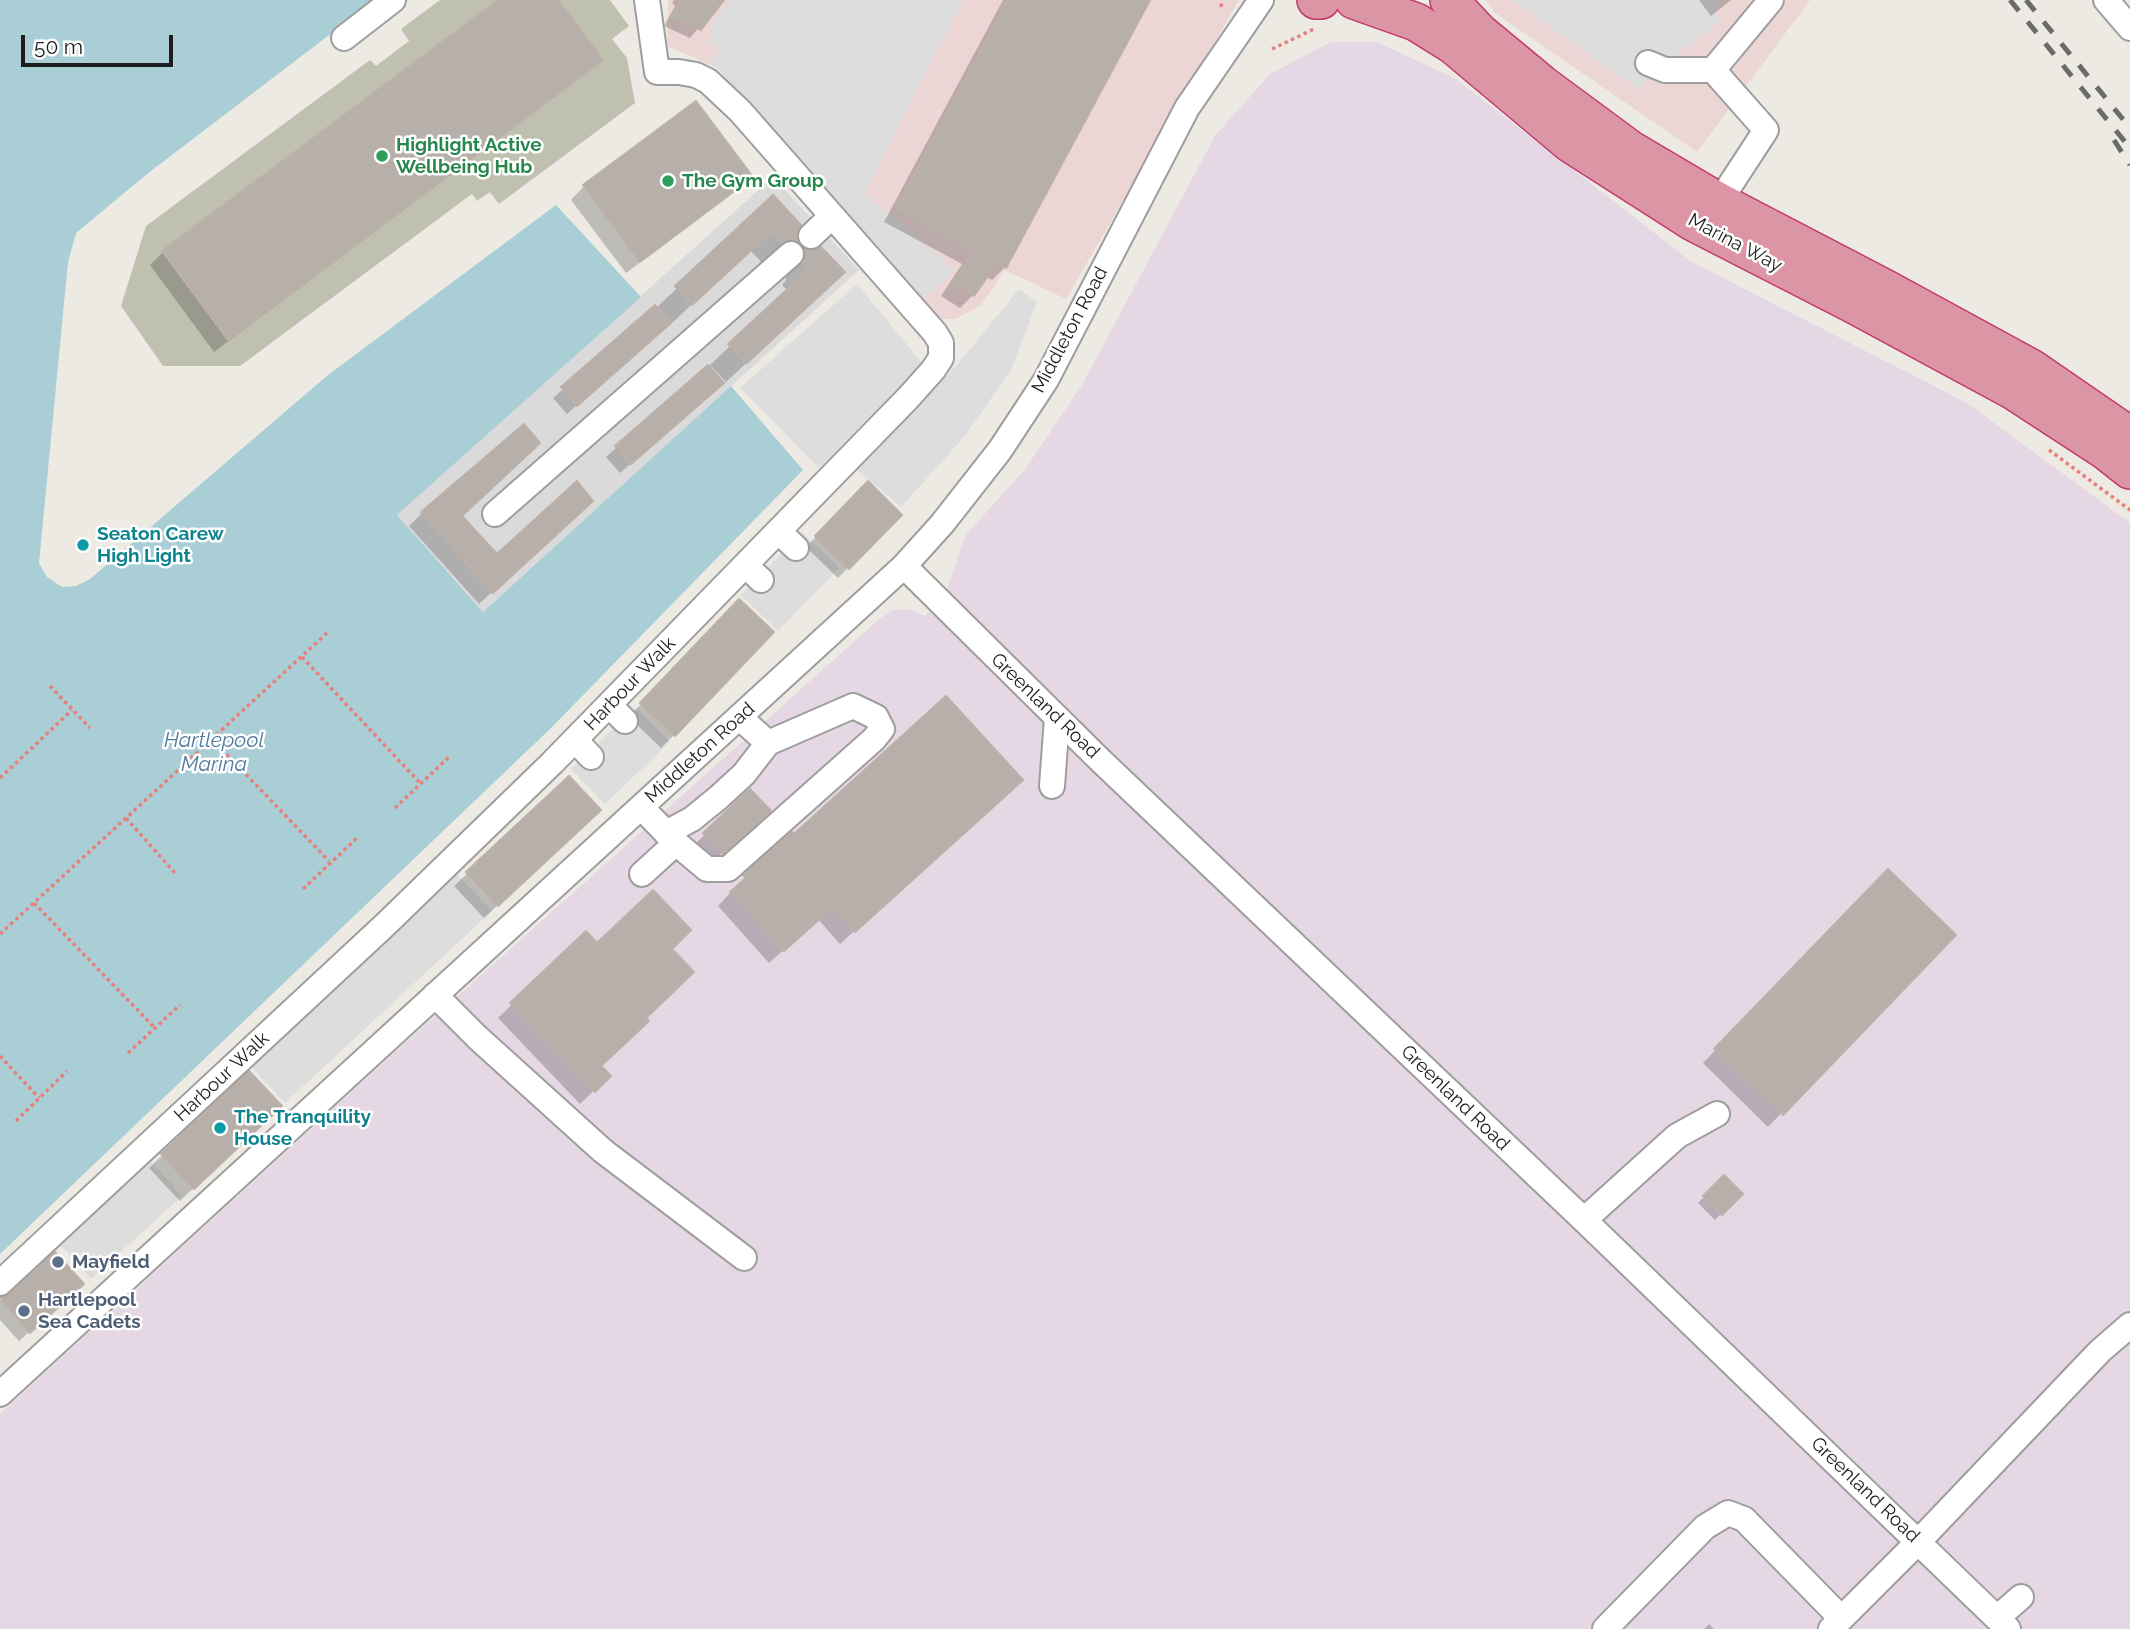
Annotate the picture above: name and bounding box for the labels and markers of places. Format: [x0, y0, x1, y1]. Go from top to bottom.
place label: Highlight Active Wellbeing Hub [396, 134, 542, 178]
marker: Highlight Active Wellbeing Hub [374, 148, 390, 164]
place label: The Gym Group [682, 170, 824, 192]
marker: The Gym Group [660, 173, 676, 189]
place label: Seaton Carew High Light [97, 523, 224, 567]
marker: Seaton Carew High Light [75, 537, 91, 553]
place label: The Tranquility House [234, 1106, 371, 1150]
marker: The Tranquility House [212, 1120, 228, 1136]
place label: Mayfield [72, 1251, 150, 1273]
marker: Mayfield [50, 1254, 66, 1270]
place label: Hartlepool Sea Cadets [38, 1289, 141, 1333]
marker: Hartlepool Sea Cadets [16, 1303, 32, 1319]

